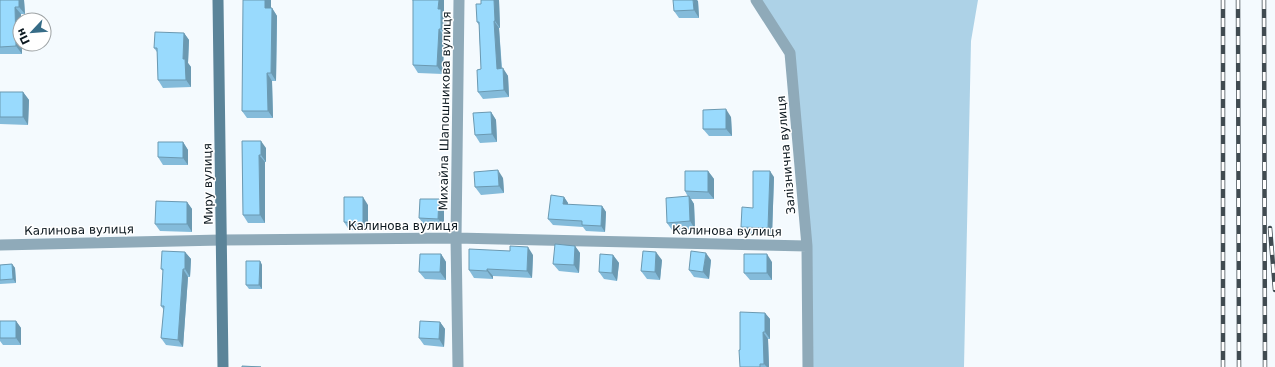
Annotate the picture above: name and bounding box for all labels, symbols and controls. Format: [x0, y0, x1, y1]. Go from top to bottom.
street label: Михайла Шапошникова вулиця [436, 11, 454, 211]
north arrow [12, 12, 52, 52]
text: Пн [14, 26, 33, 47]
street label: Залізнична вулиця [774, 95, 798, 215]
street label: Миру вулиця [200, 143, 216, 225]
street label: Калинова вулиця [348, 219, 458, 233]
street label: Калинова вулиця [24, 222, 134, 238]
street label: Калинова вулиця [672, 223, 782, 239]

